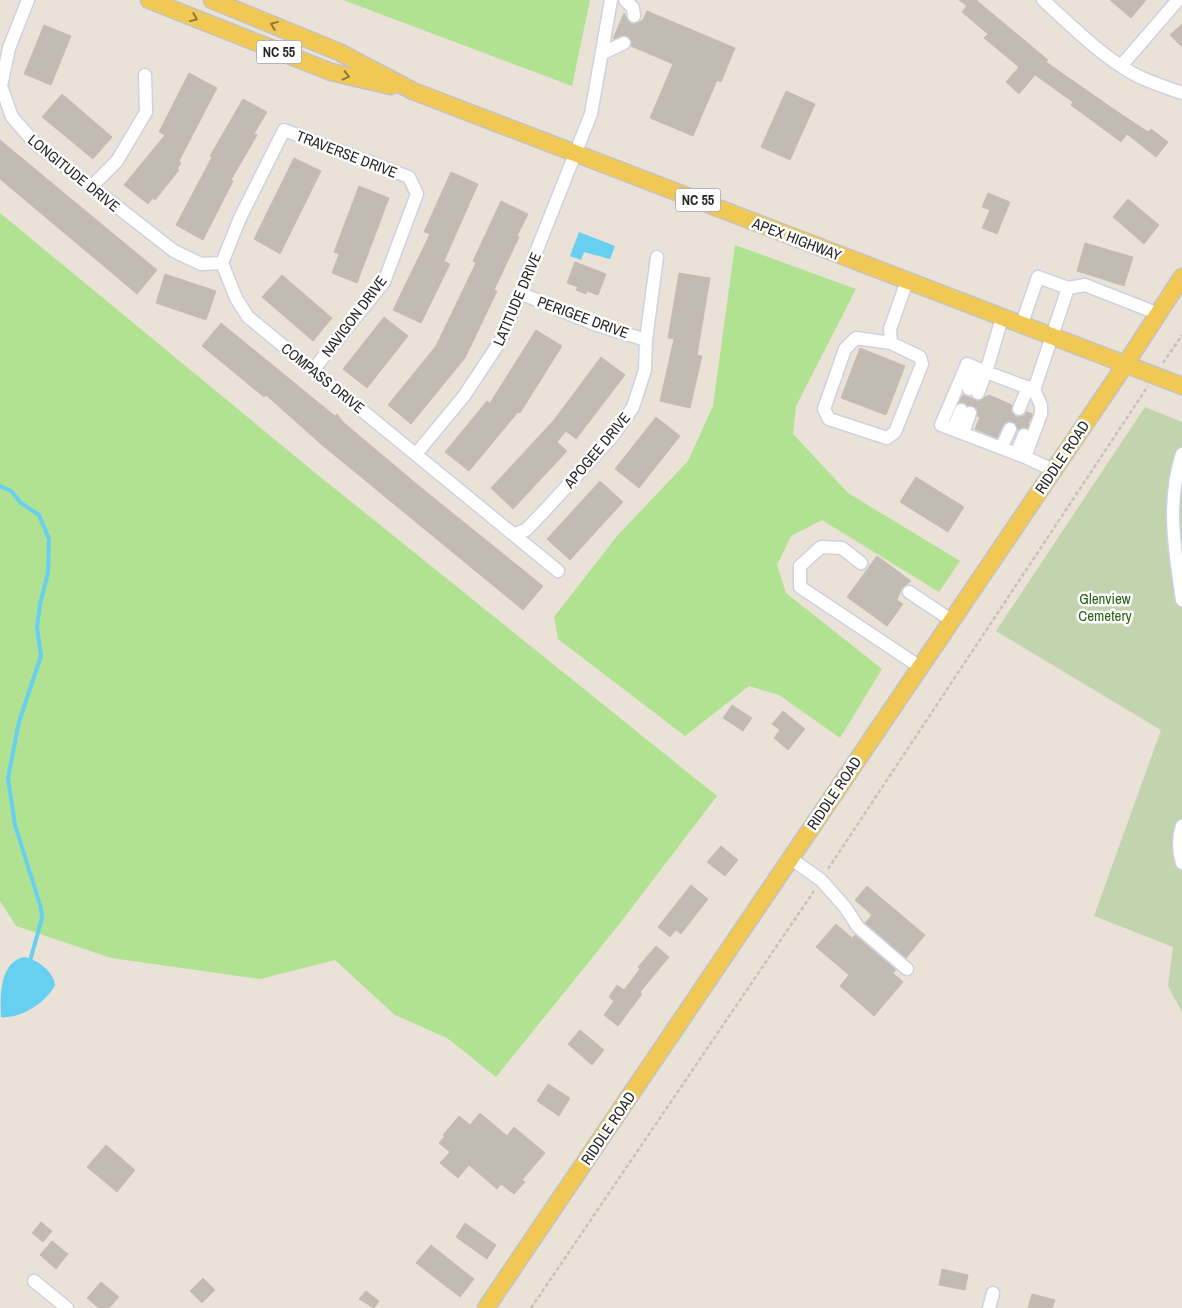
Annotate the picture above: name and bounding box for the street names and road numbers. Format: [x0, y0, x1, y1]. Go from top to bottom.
road number: NC 55 [256, 41, 302, 64]
street label: TRAVERSE DRIVE [294, 125, 400, 183]
street label: LONGITUDE DRIVE [24, 129, 124, 217]
road number: NC 55 [676, 188, 720, 212]
street label: APEX HIGHWAY [749, 212, 845, 266]
street label: LATITUDE DRIVE [488, 249, 546, 349]
street label: NAVIGON DRIVE [316, 271, 392, 361]
street label: PERIGEE DRIVE [534, 291, 632, 343]
street label: COMPASS DRIVE [277, 338, 369, 418]
street label: APOGEE DRIVE [558, 408, 635, 493]
street label: RIDDLE ROAD [1030, 416, 1094, 498]
street label: RIDDLE ROAD [802, 752, 866, 834]
street label: RIDDLE ROAD [576, 1087, 640, 1169]

